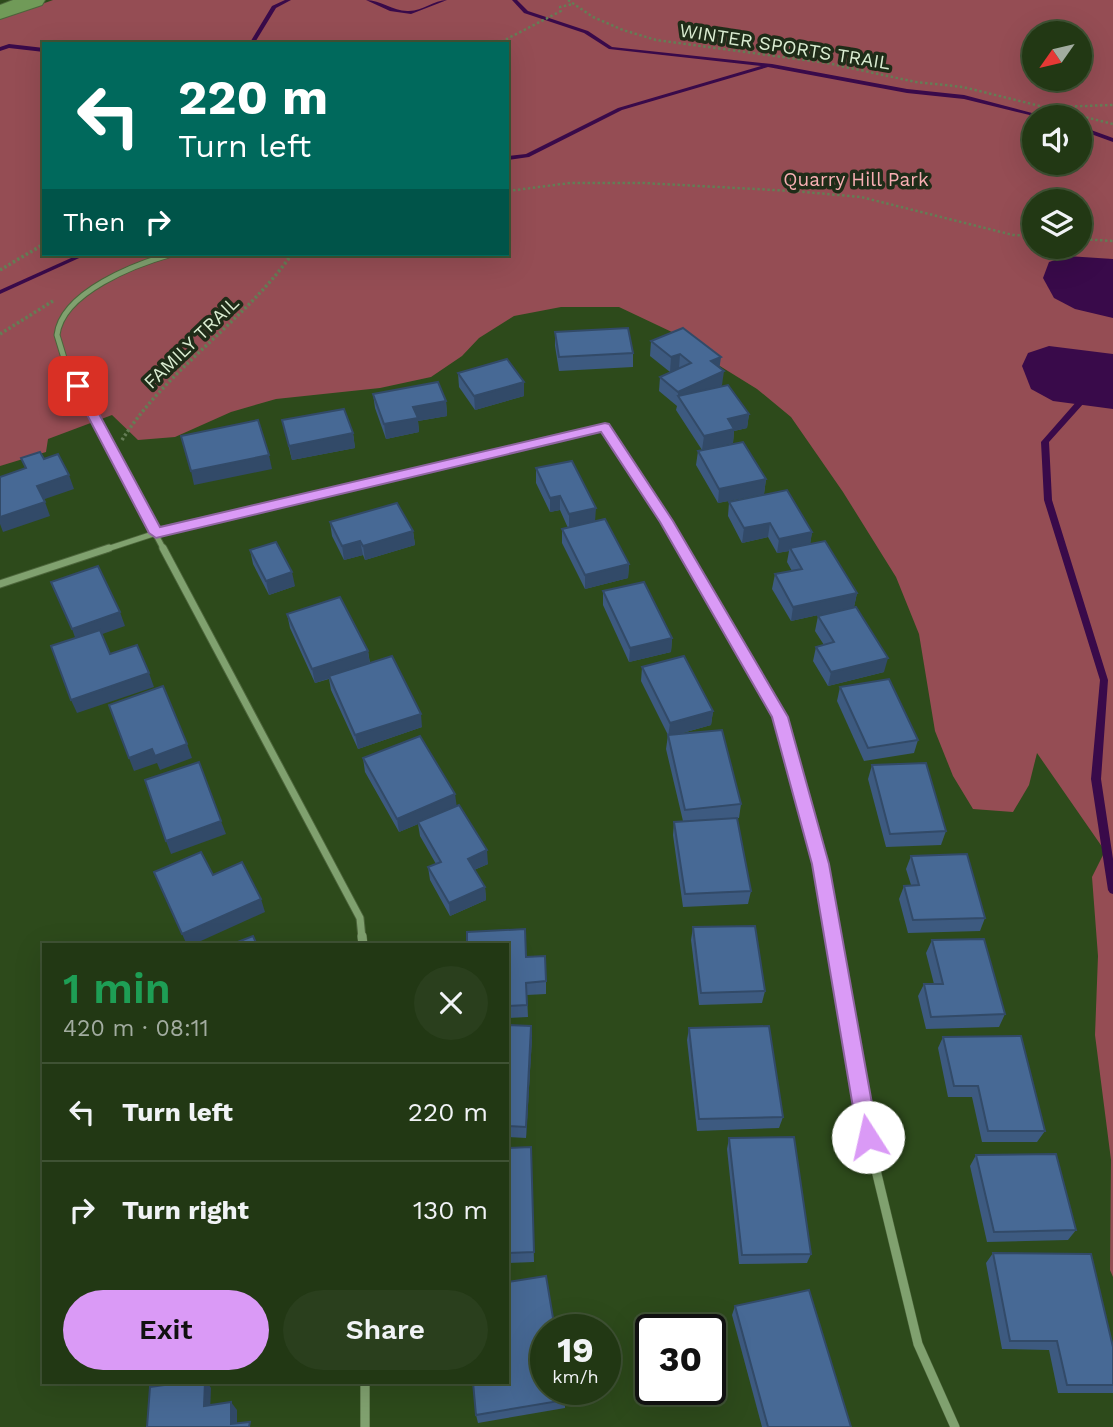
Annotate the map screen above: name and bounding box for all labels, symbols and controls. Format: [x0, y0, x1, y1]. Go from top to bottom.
street label: WINTER SPORTS TRAIL [678, 18, 892, 75]
north arrow [1022, 21, 1092, 91]
map controls [1022, 21, 1092, 259]
text: 220 m [178, 68, 328, 126]
icon: left [63, 70, 154, 161]
button: sound [1022, 105, 1092, 175]
text: Turn left [178, 127, 311, 165]
park label: Quarry Hill Park [783, 168, 929, 191]
button: layers [1022, 189, 1092, 259]
icon: right [139, 203, 177, 241]
text: Then [63, 207, 125, 237]
street label: FAMILY TRAIL [139, 291, 244, 394]
pin [48, 356, 108, 416]
icon: arrive [59, 367, 97, 405]
text: 1 min [63, 964, 171, 1013]
button: close [414, 966, 488, 1040]
text: 420 m · 08:11 [63, 1015, 209, 1042]
icon: left [63, 1093, 101, 1131]
text: Turn left [122, 1097, 233, 1127]
text: 220 m [408, 1097, 488, 1127]
position arrow [831, 1100, 905, 1174]
icon: right [63, 1191, 101, 1229]
text: Turn right [122, 1195, 249, 1225]
text: 130 m [413, 1195, 488, 1225]
button: Exit [63, 1290, 269, 1370]
button: Share [283, 1290, 488, 1370]
speed limit sign: 30 [635, 1314, 726, 1405]
text: 19 [557, 1329, 594, 1371]
text: km/h [552, 1366, 599, 1387]

